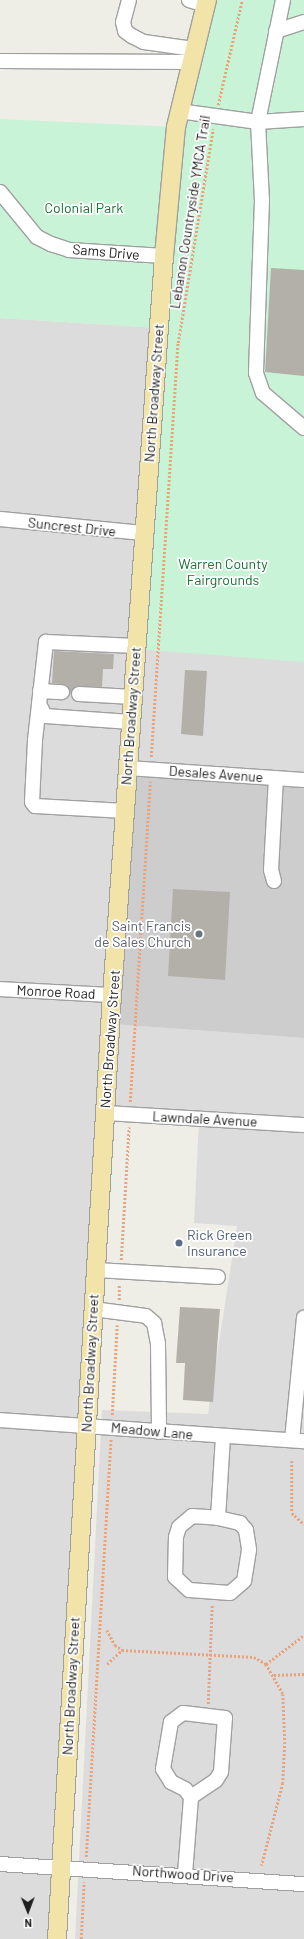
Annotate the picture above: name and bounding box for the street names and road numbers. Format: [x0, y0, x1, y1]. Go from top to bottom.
street label: Lebanon Countryside YMCA Trail [166, 114, 214, 310]
street label: Sams Drive [72, 241, 140, 263]
street label: North Broadway Street [141, 323, 167, 463]
street label: Suncrest Drive [27, 514, 117, 540]
street label: North Broadway Street [118, 646, 144, 786]
street label: Desales Avenue [168, 762, 264, 786]
street label: North Broadway Street [97, 969, 123, 1109]
street label: Monroe Road [16, 982, 96, 1002]
street label: Lawndale Avenue [152, 1108, 258, 1130]
street label: North Broadway Street [78, 1293, 102, 1433]
street label: Meadow Lane [110, 1419, 194, 1443]
street label: North Broadway Street [59, 1616, 83, 1756]
street label: Northwood Drive [132, 1862, 234, 1886]

